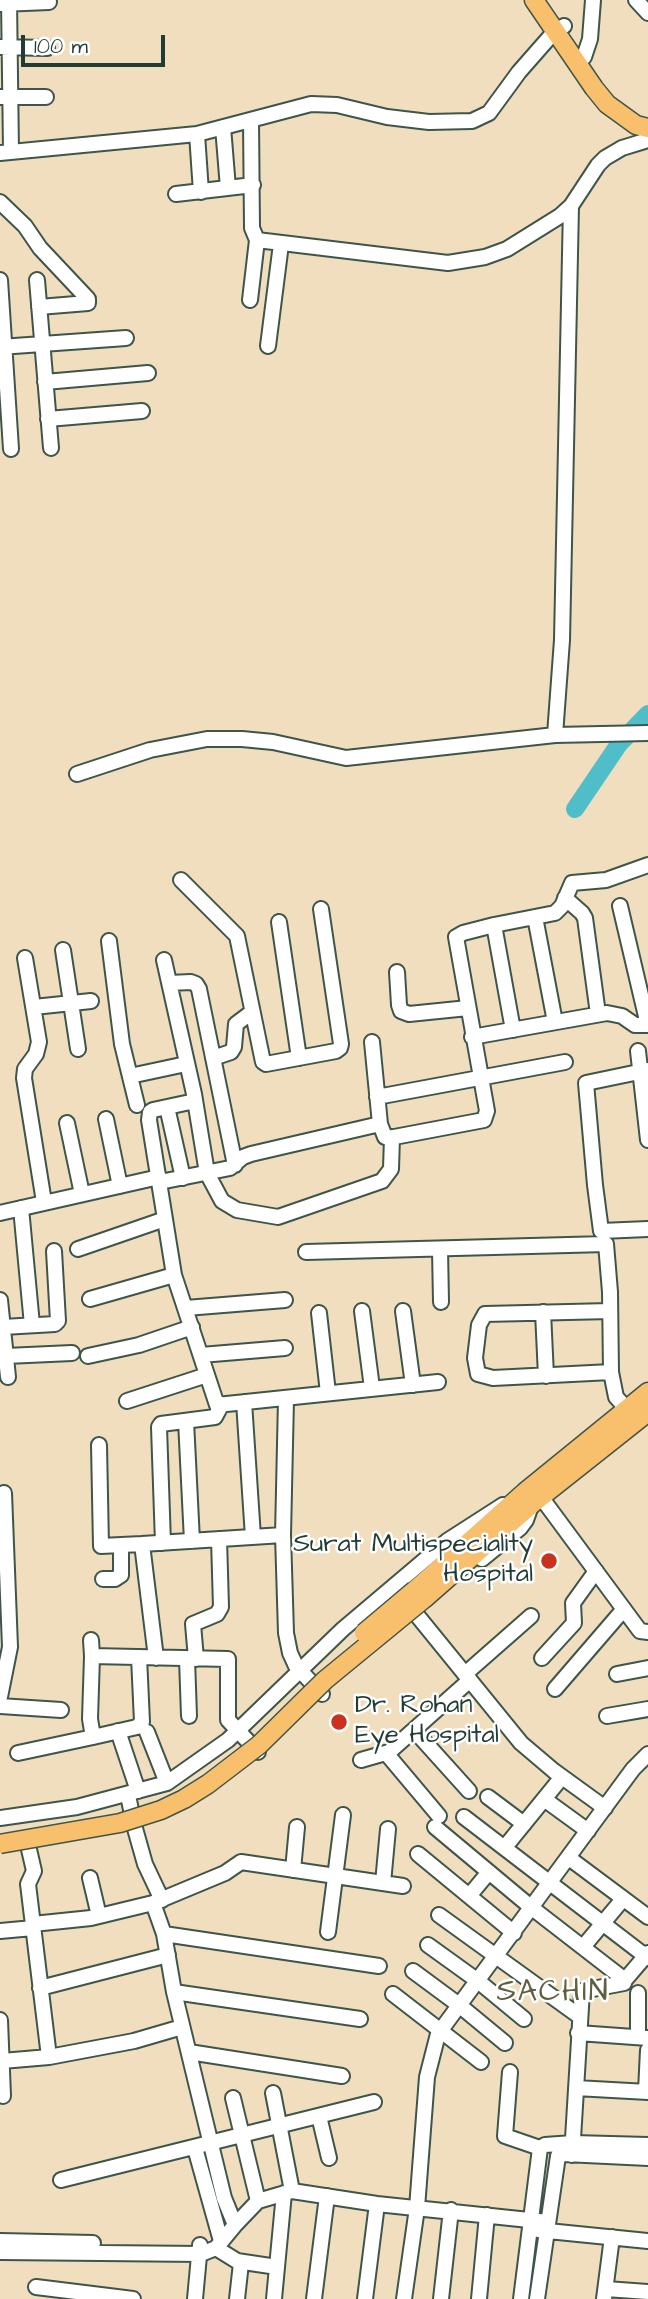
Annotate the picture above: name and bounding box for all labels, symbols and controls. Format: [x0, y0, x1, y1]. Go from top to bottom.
scale bar [24, 21, 168, 65]
text: 100 m [34, 32, 88, 61]
place label: Surat Multispeciality Hospital [293, 1530, 533, 1592]
marker: Surat Multispeciality Hospital [539, 1551, 559, 1571]
place label: Dr. Rohan Eye Hospital [355, 1691, 499, 1752]
marker: Dr. Rohan Eye Hospital [329, 1712, 349, 1732]
district label: SACHIN [497, 1976, 609, 2012]

